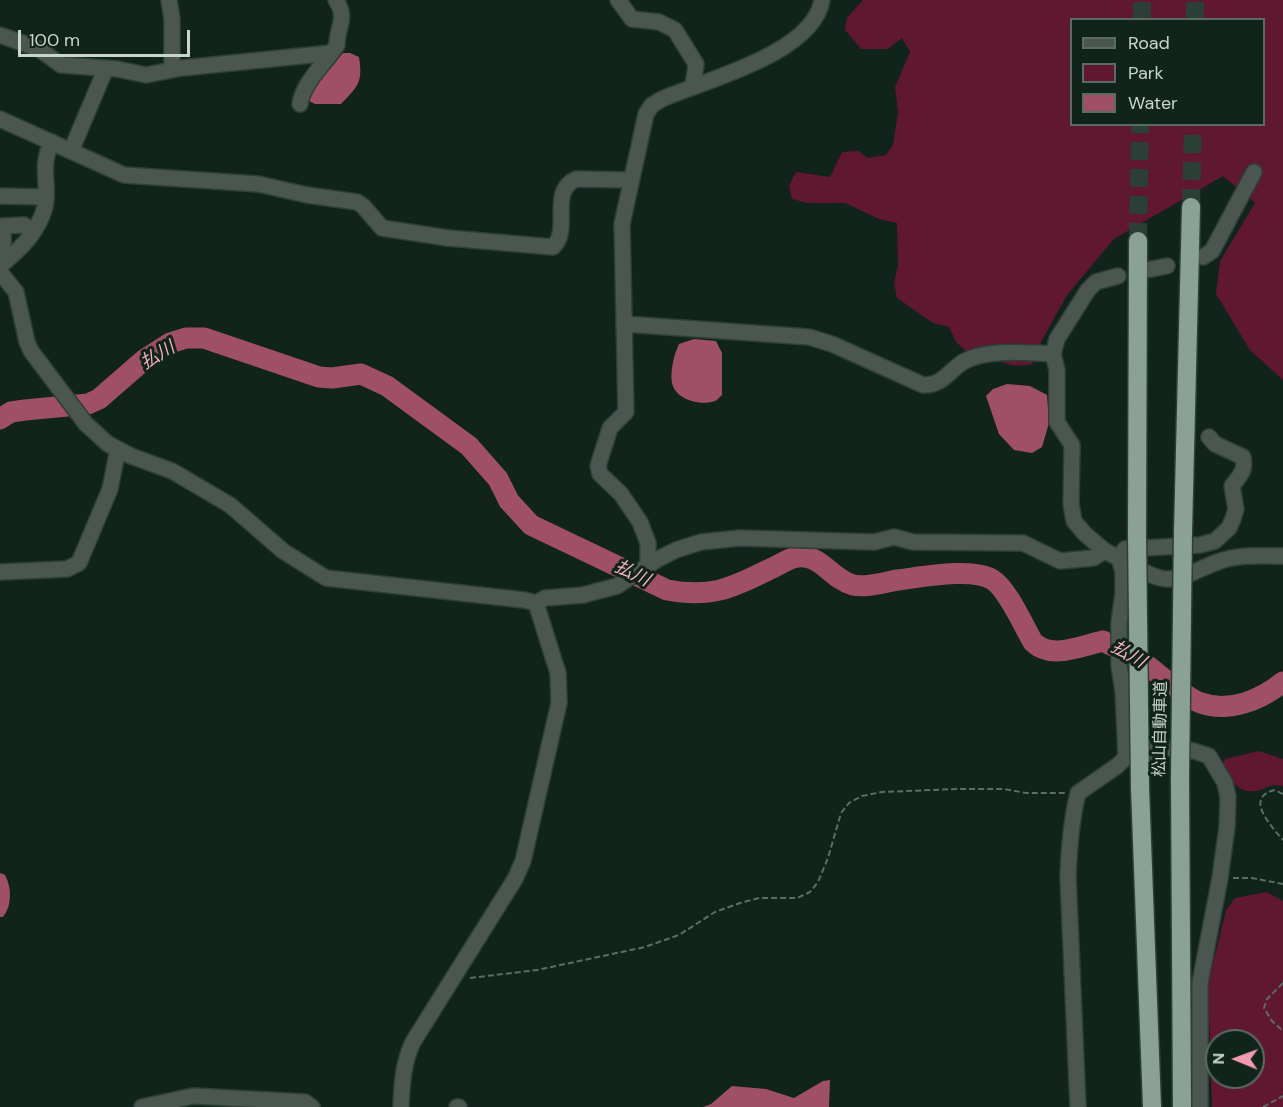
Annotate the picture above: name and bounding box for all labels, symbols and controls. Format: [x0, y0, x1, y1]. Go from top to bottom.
scale bar [21, 18, 194, 56]
legend [1070, 18, 1265, 126]
text: 100 m [29, 28, 80, 52]
text: Road [1128, 31, 1170, 55]
text: Park [1128, 61, 1164, 85]
text: Water [1128, 91, 1178, 115]
water label: 払川 [137, 337, 179, 375]
water label: 払川 [611, 556, 653, 592]
water label: 払川 [1107, 637, 1149, 673]
street label: 松山自動車道 [1151, 681, 1171, 777]
north arrow [1205, 1029, 1265, 1089]
text: N [1208, 1053, 1229, 1065]

